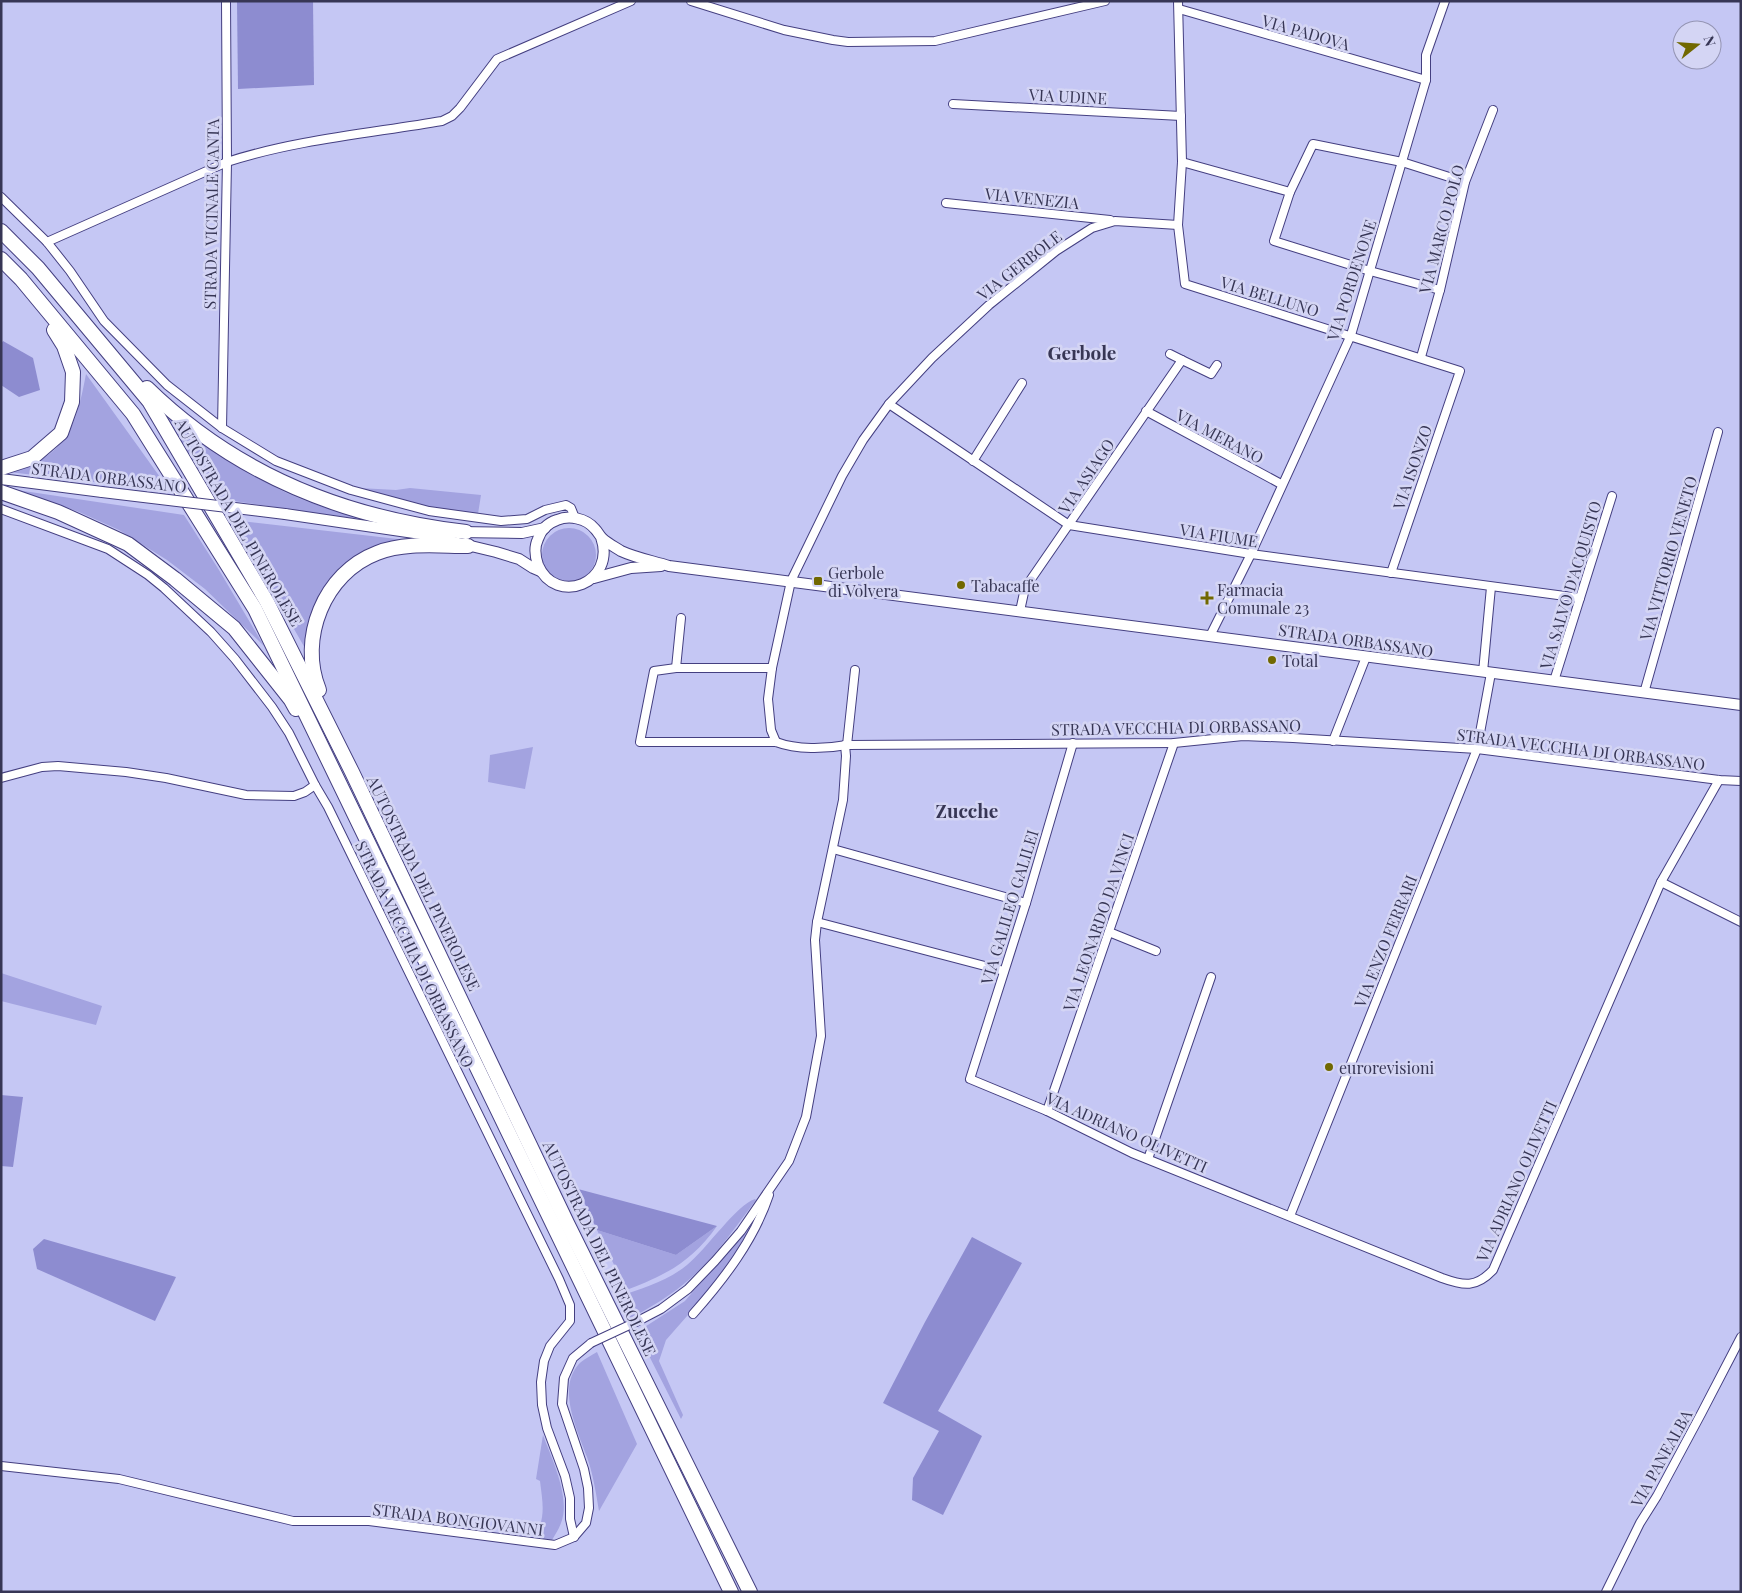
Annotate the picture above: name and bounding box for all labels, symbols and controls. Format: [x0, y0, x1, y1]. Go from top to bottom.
street label: VIA PADOVA [1259, 9, 1353, 55]
north arrow [1672, 20, 1722, 70]
text: N [1699, 33, 1720, 49]
street label: VIA UDINE [1027, 83, 1108, 109]
street label: STRADA VICINALE CANTA [199, 118, 223, 310]
street label: VIA MARCO POLO [1413, 162, 1468, 297]
street label: VIA VENEZIA [983, 182, 1081, 213]
street label: VIA PORDENONE [1321, 217, 1380, 344]
street label: VIA GERBOLE [972, 225, 1066, 305]
street label: VIA BELLUNO [1217, 271, 1322, 321]
district label: Gerbole [1048, 339, 1116, 365]
street label: VIA MERANO [1172, 404, 1268, 468]
street label: AUTOSTRADA DEL PINEROLESE [170, 413, 307, 630]
street label: VIA ISONZO [1387, 422, 1436, 513]
street label: VIA ASIAGO [1053, 434, 1119, 518]
street label: STRADA ORBASSANO [30, 457, 188, 497]
street label: VIA VITTORIO VENETO [1634, 473, 1702, 643]
street label: VIA SALVO D'ACQUISTO [1534, 498, 1606, 673]
street label: VIA FIUME [1178, 518, 1260, 552]
place label: Gerbole di Volvera [828, 562, 899, 601]
marker: Gerbole di Volvera [812, 575, 824, 587]
place label: Tabacaffe [971, 575, 1040, 596]
marker: Tabacaffe [955, 579, 967, 591]
place label: Farmacia Comunale 23 [1217, 579, 1309, 618]
marker: Farmacia Comunale 23 [1201, 592, 1213, 604]
street label: STRADA ORBASSANO [1277, 619, 1435, 661]
place label: Total [1282, 650, 1319, 671]
marker: Total [1266, 654, 1278, 666]
street label: STRADA VECCHIA DI ORBASSANO [1051, 714, 1301, 740]
street label: STRADA VECCHIA DI ORBASSANO [1456, 723, 1706, 775]
street label: AUTOSTRADA DEL PINEROLESE [362, 771, 485, 994]
district label: Zucche [936, 797, 998, 823]
street label: VIA GALILEO GALILEI [975, 827, 1043, 988]
street label: VIA LEONARDO DA VINCI [1057, 830, 1138, 1015]
street label: STRADA VECCHIA DI ORBASSANO [351, 837, 479, 1071]
street label: VIA ENZO FERRARI [1348, 872, 1421, 1011]
place label: eurorevisioni [1339, 1057, 1434, 1078]
marker: eurorevisioni [1323, 1061, 1335, 1073]
street label: VIA ADRIANO OLIVETTI [1042, 1087, 1211, 1177]
street label: VIA ADRIANO OLIVETTI [1471, 1097, 1561, 1266]
street label: AUTOSTRADA DEL PINEROLESE [538, 1136, 661, 1359]
street label: VIA PANEALBA [1625, 1405, 1697, 1511]
street label: STRADA BONGIOVANNI [371, 1498, 545, 1540]

